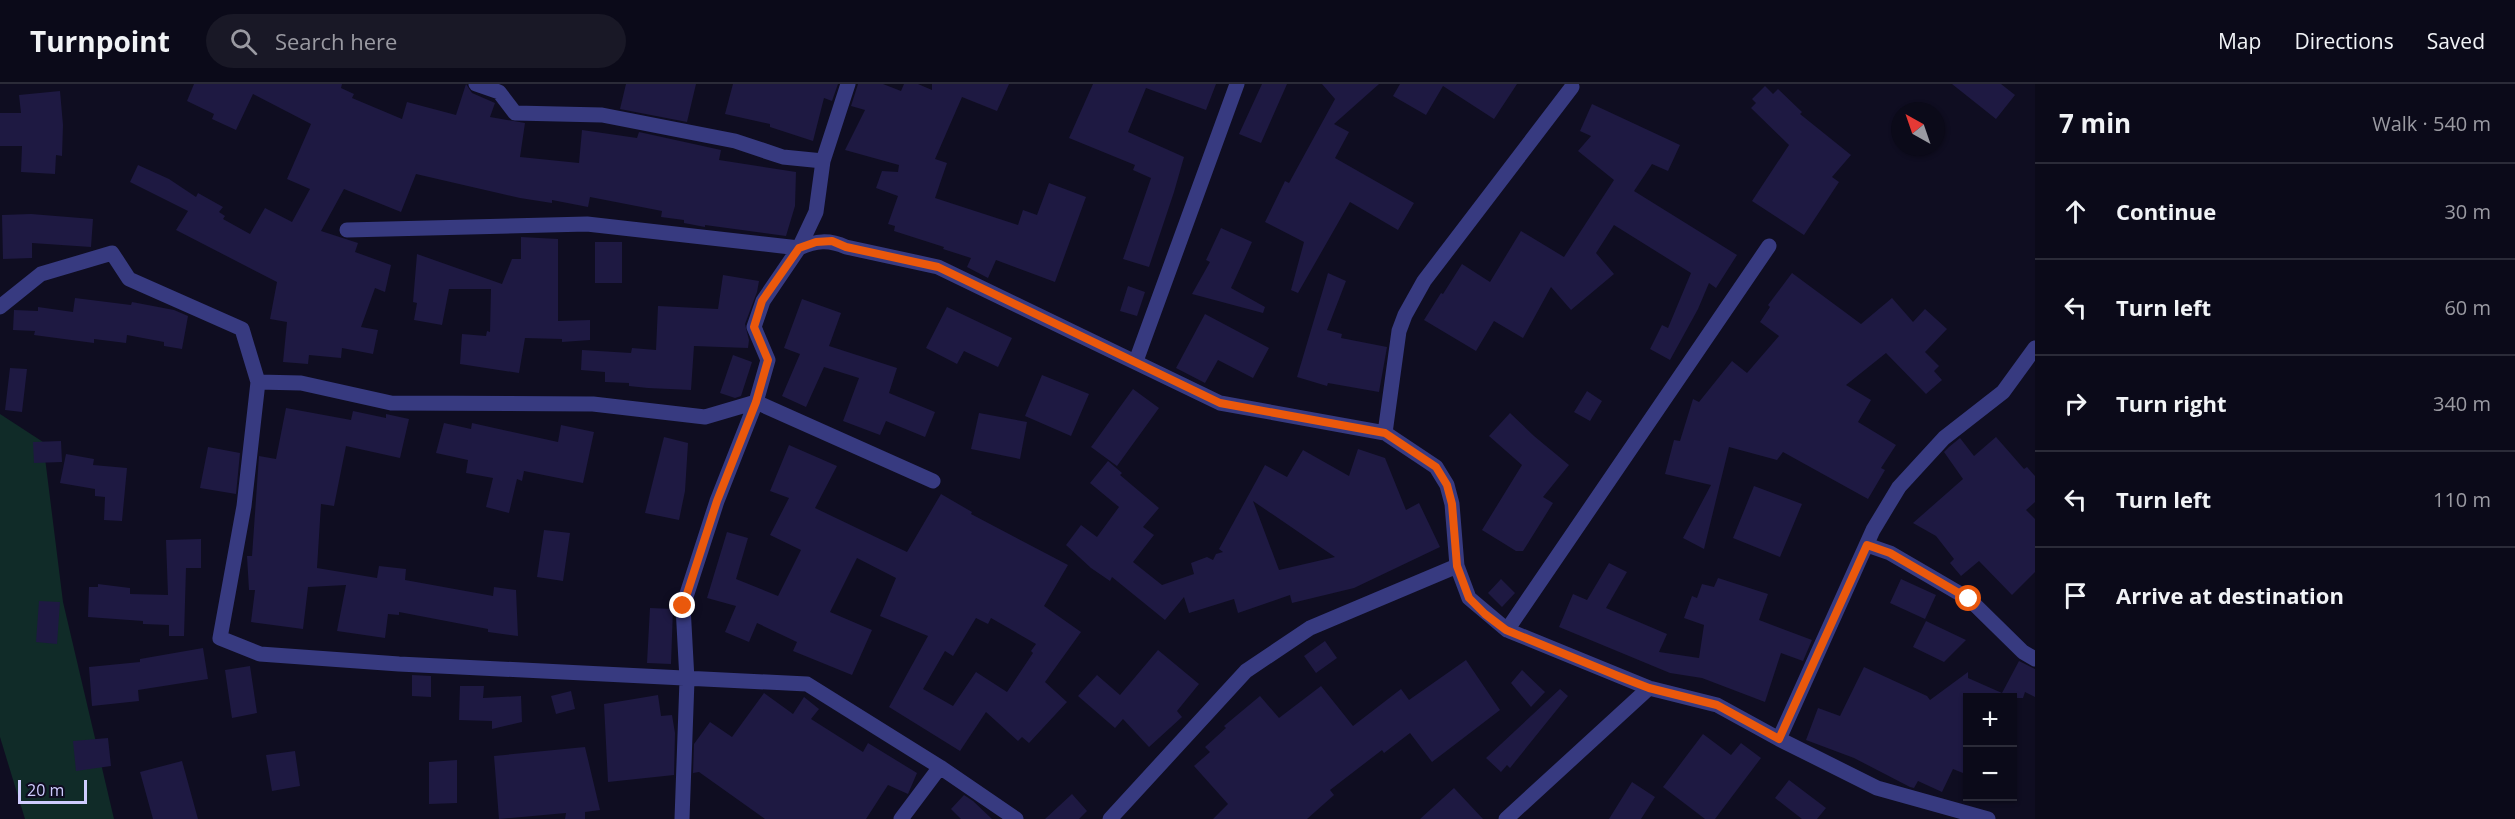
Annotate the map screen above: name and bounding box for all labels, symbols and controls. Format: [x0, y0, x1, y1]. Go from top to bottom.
search box [206, 14, 626, 68]
text: Turnpoint [30, 22, 170, 60]
icon: search [227, 25, 260, 58]
text: Search here [275, 26, 397, 56]
text: Map [2218, 27, 2261, 55]
text: Directions [2294, 27, 2394, 55]
text: Saved [2427, 27, 2485, 55]
north arrow [1891, 102, 1945, 156]
text: 7 min [2059, 105, 2131, 141]
text: Walk · 540 m [2372, 110, 2491, 137]
icon: ahead [2059, 195, 2092, 228]
text: Continue [2116, 196, 2216, 226]
text: 30 m [2444, 198, 2491, 225]
icon: left [2059, 291, 2092, 324]
text: Turn left [2116, 292, 2211, 322]
text: 60 m [2444, 294, 2491, 321]
icon: right [2059, 387, 2092, 420]
text: Turn right [2116, 388, 2227, 418]
text: 340 m [2433, 390, 2491, 417]
icon: left [2059, 483, 2092, 516]
text: Turn left [2116, 484, 2211, 514]
text: 110 m [2433, 486, 2491, 513]
icon: arrive [2059, 579, 2092, 612]
text: Arrive at destination [2116, 580, 2344, 610]
route start [1955, 585, 1981, 611]
route end [669, 592, 695, 618]
map controls [1963, 693, 2017, 801]
button: + [1963, 693, 2017, 747]
button: − [1963, 747, 2017, 801]
scale bar [18, 777, 87, 804]
text: 20 m [27, 779, 64, 801]

